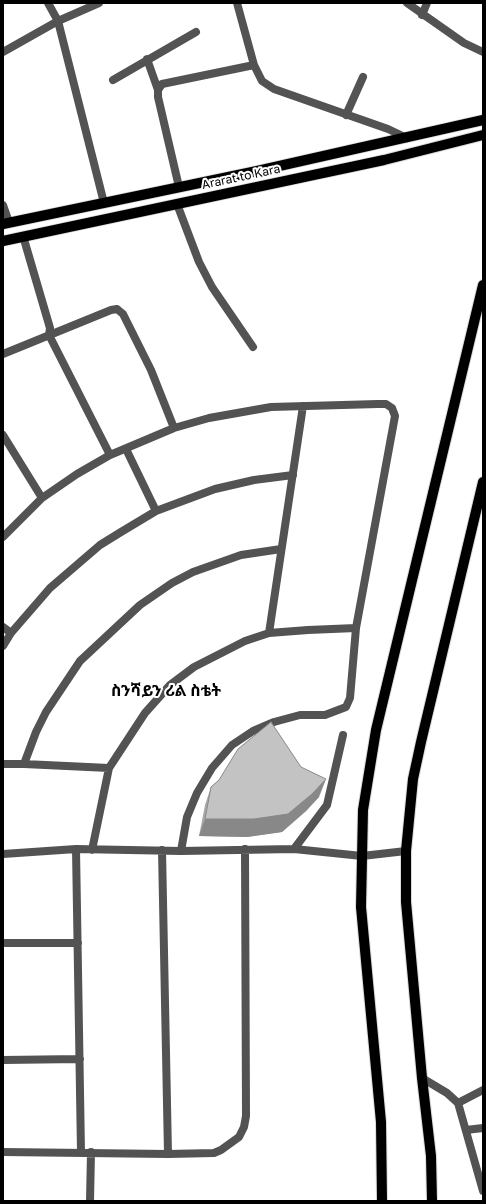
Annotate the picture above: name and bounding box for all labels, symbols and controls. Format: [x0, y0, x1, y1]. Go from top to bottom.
street label: Ararat to Kara [201, 162, 281, 192]
district label: ስንሻይን ሪል ስቴት [111, 681, 221, 701]

